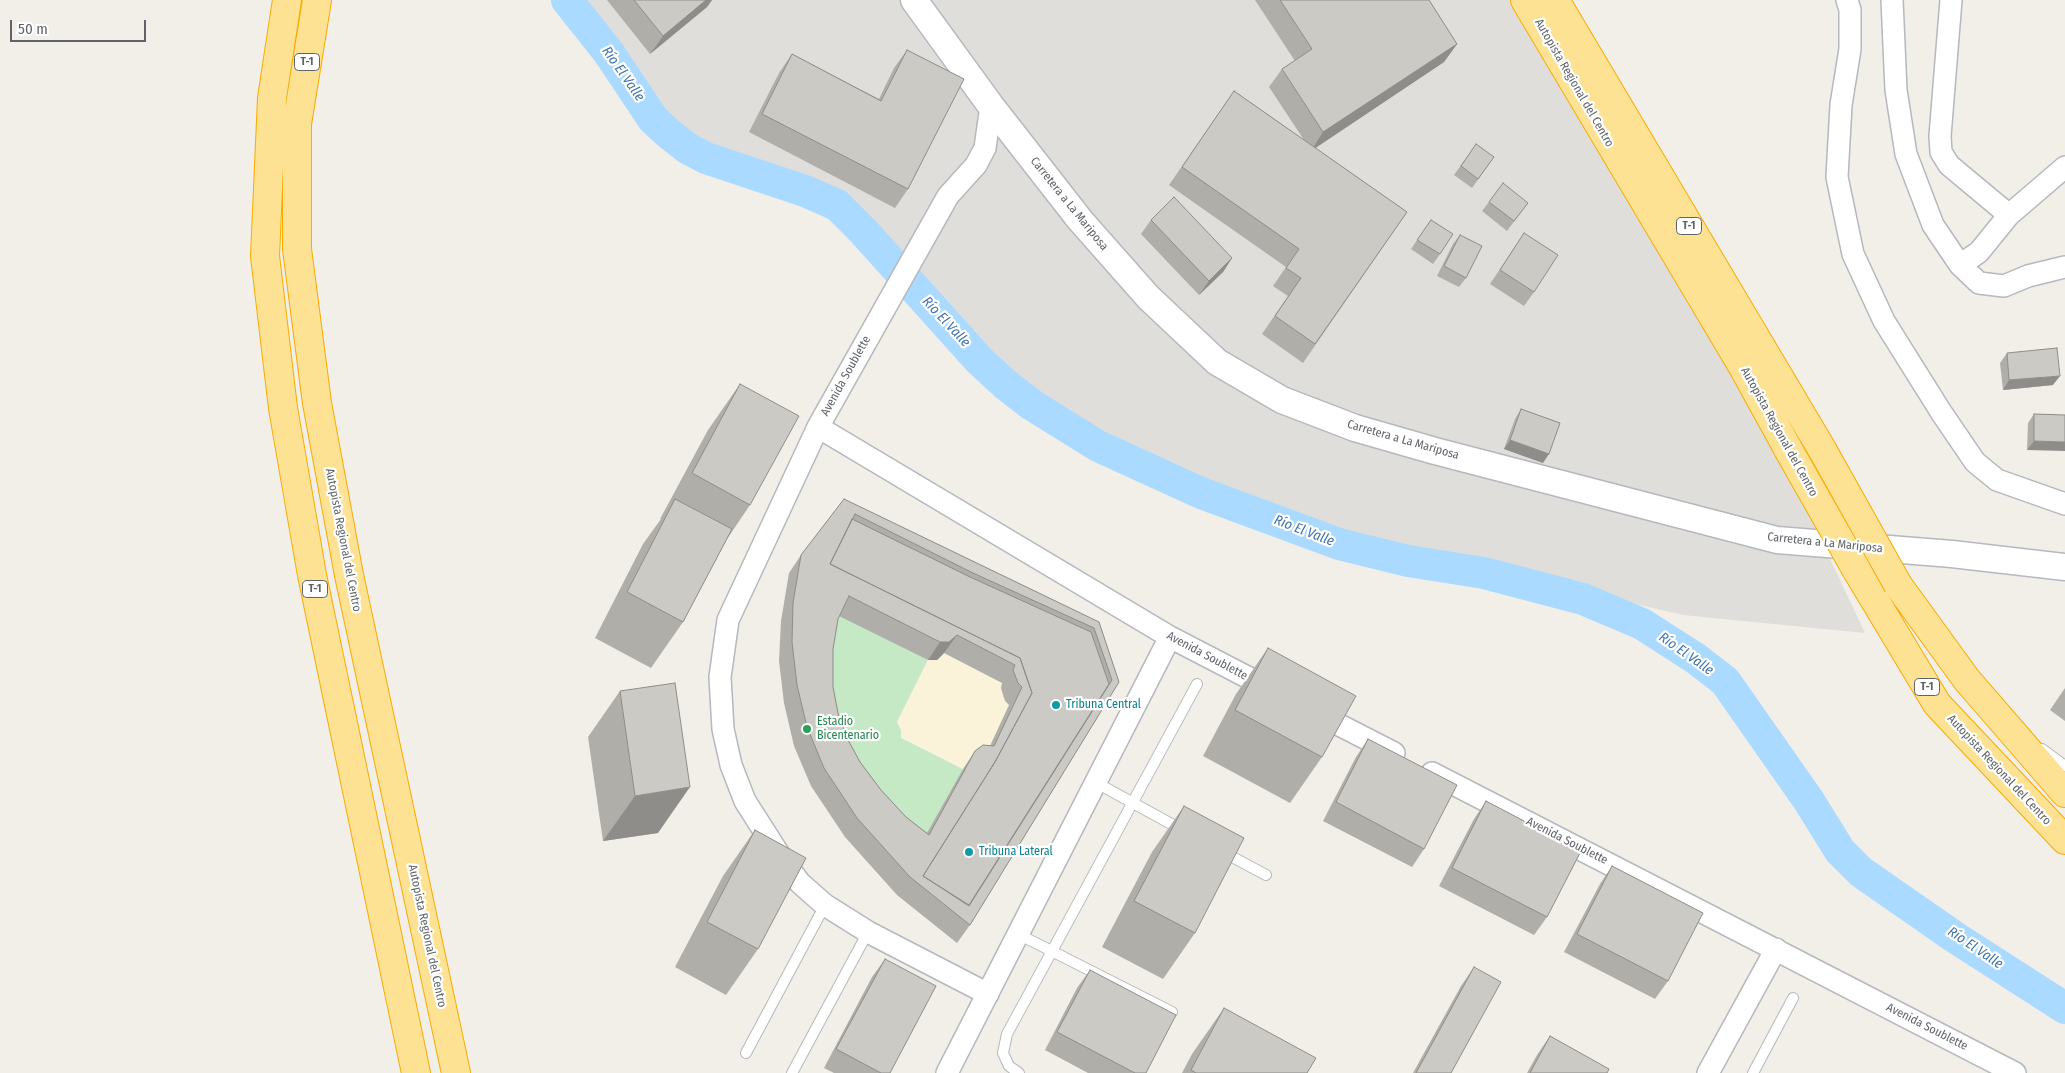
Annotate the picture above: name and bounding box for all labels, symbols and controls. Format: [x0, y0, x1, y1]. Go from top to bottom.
scale bar [12, 10, 149, 42]
street label: Autopista Regional del Centro [1531, 16, 1617, 150]
text: 50 m [18, 20, 48, 38]
water label: Río El Valle [598, 43, 648, 105]
road number: T-1 [294, 54, 320, 70]
street label: Carretera a La Mariposa [1027, 154, 1111, 254]
road number: T-1 [1676, 218, 1702, 235]
water label: Río El Valle [918, 293, 974, 351]
street label: Avenida Soublette [818, 333, 874, 419]
street label: Autopista Regional del Centro [1737, 365, 1821, 499]
street label: Carretera a La Mariposa [1345, 417, 1461, 463]
street label: Autopista Regional del Centro [322, 467, 364, 613]
water label: Río El Valle [1272, 512, 1336, 550]
street label: Carretera a La Mariposa [1767, 530, 1883, 556]
road number: T-1 [302, 580, 328, 598]
street label: Avenida Soublette [1164, 629, 1250, 683]
water label: Río El Valle [1655, 629, 1717, 679]
road number: T-1 [1914, 679, 1940, 696]
place label: Tribuna Central [1066, 698, 1141, 712]
marker: Tribuna Central [1050, 699, 1062, 711]
street label: Autopista Regional del Centro [1944, 712, 2054, 828]
place label: Estadio Bicentenario [817, 715, 879, 743]
marker: Estadio Bicentenario [801, 723, 813, 735]
street label: Avenida Soublette [1524, 814, 1610, 868]
place label: Tribuna Lateral [979, 845, 1053, 859]
marker: Tribuna Lateral [963, 846, 975, 858]
street label: Autopista Regional del Centro [405, 863, 449, 1009]
water label: Río El Valle [1944, 923, 2006, 973]
street label: Avenida Soublette [1884, 1000, 1970, 1054]

